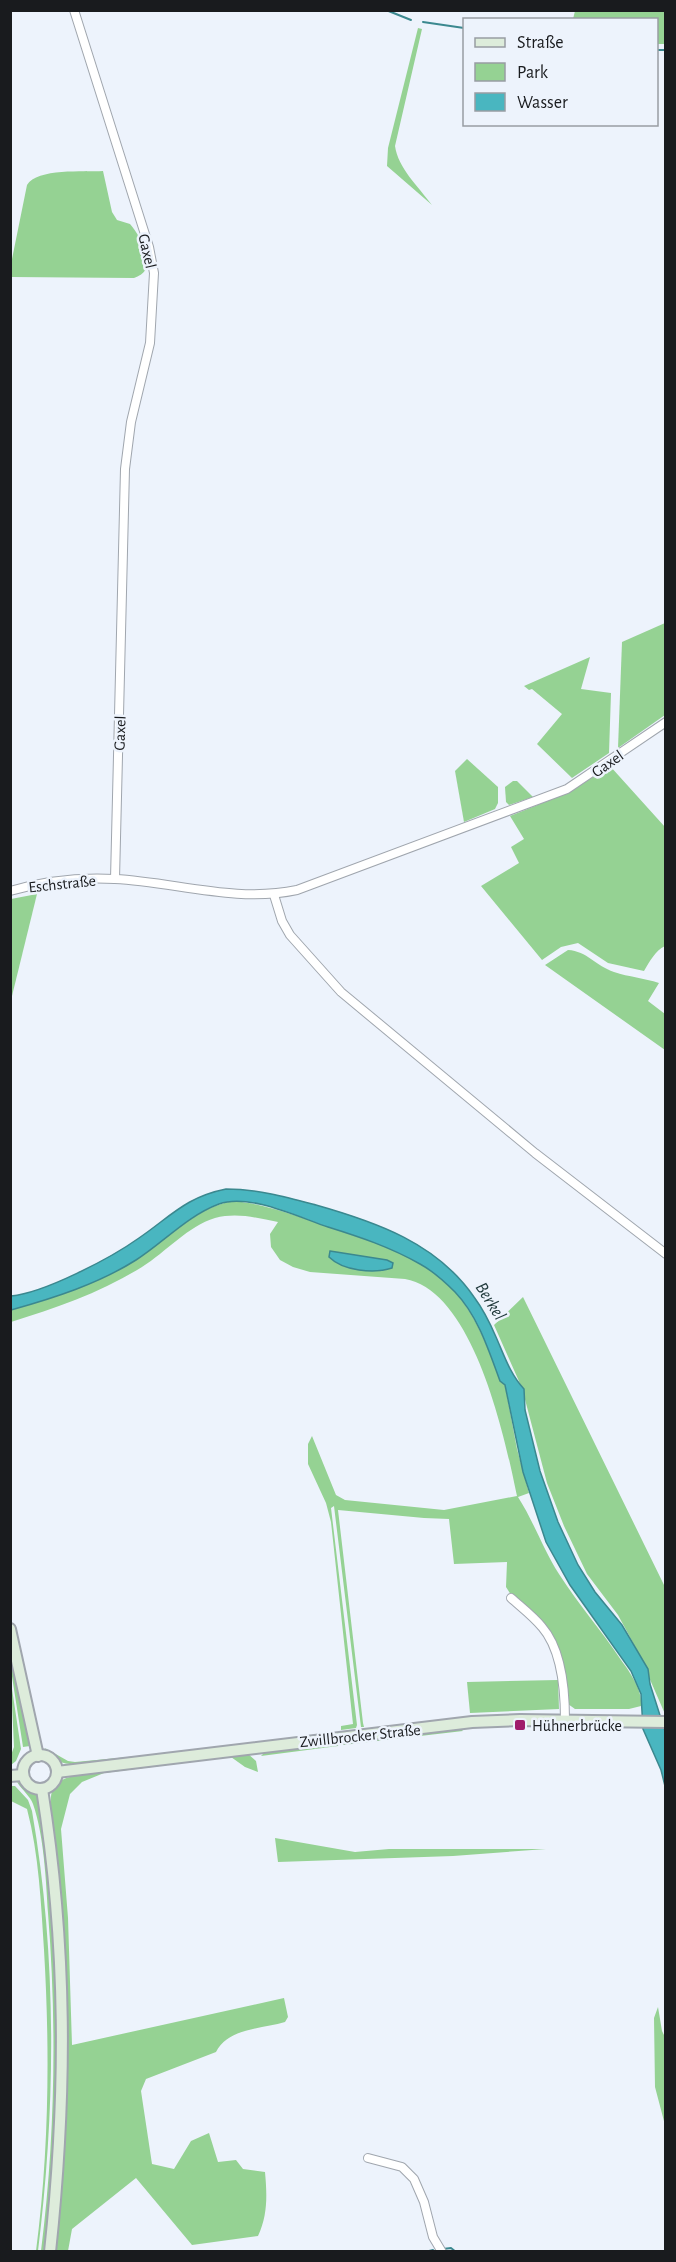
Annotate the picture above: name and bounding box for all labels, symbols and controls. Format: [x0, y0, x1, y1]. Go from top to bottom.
legend [463, 18, 658, 126]
text: Straße [517, 34, 563, 52]
text: Park [517, 64, 549, 82]
text: Wasser [517, 94, 568, 112]
street label: Gaxel [135, 232, 159, 270]
street label: Gaxel [111, 715, 129, 751]
street label: Gaxel [589, 747, 626, 780]
street label: Eschstraße [28, 872, 97, 895]
water label: Berkel [472, 1279, 509, 1324]
marker: Hühnerbrücke [513, 1718, 527, 1732]
place label: Hühnerbrücke [532, 1718, 622, 1734]
street label: Zwillbrocker Straße [299, 1722, 421, 1750]

